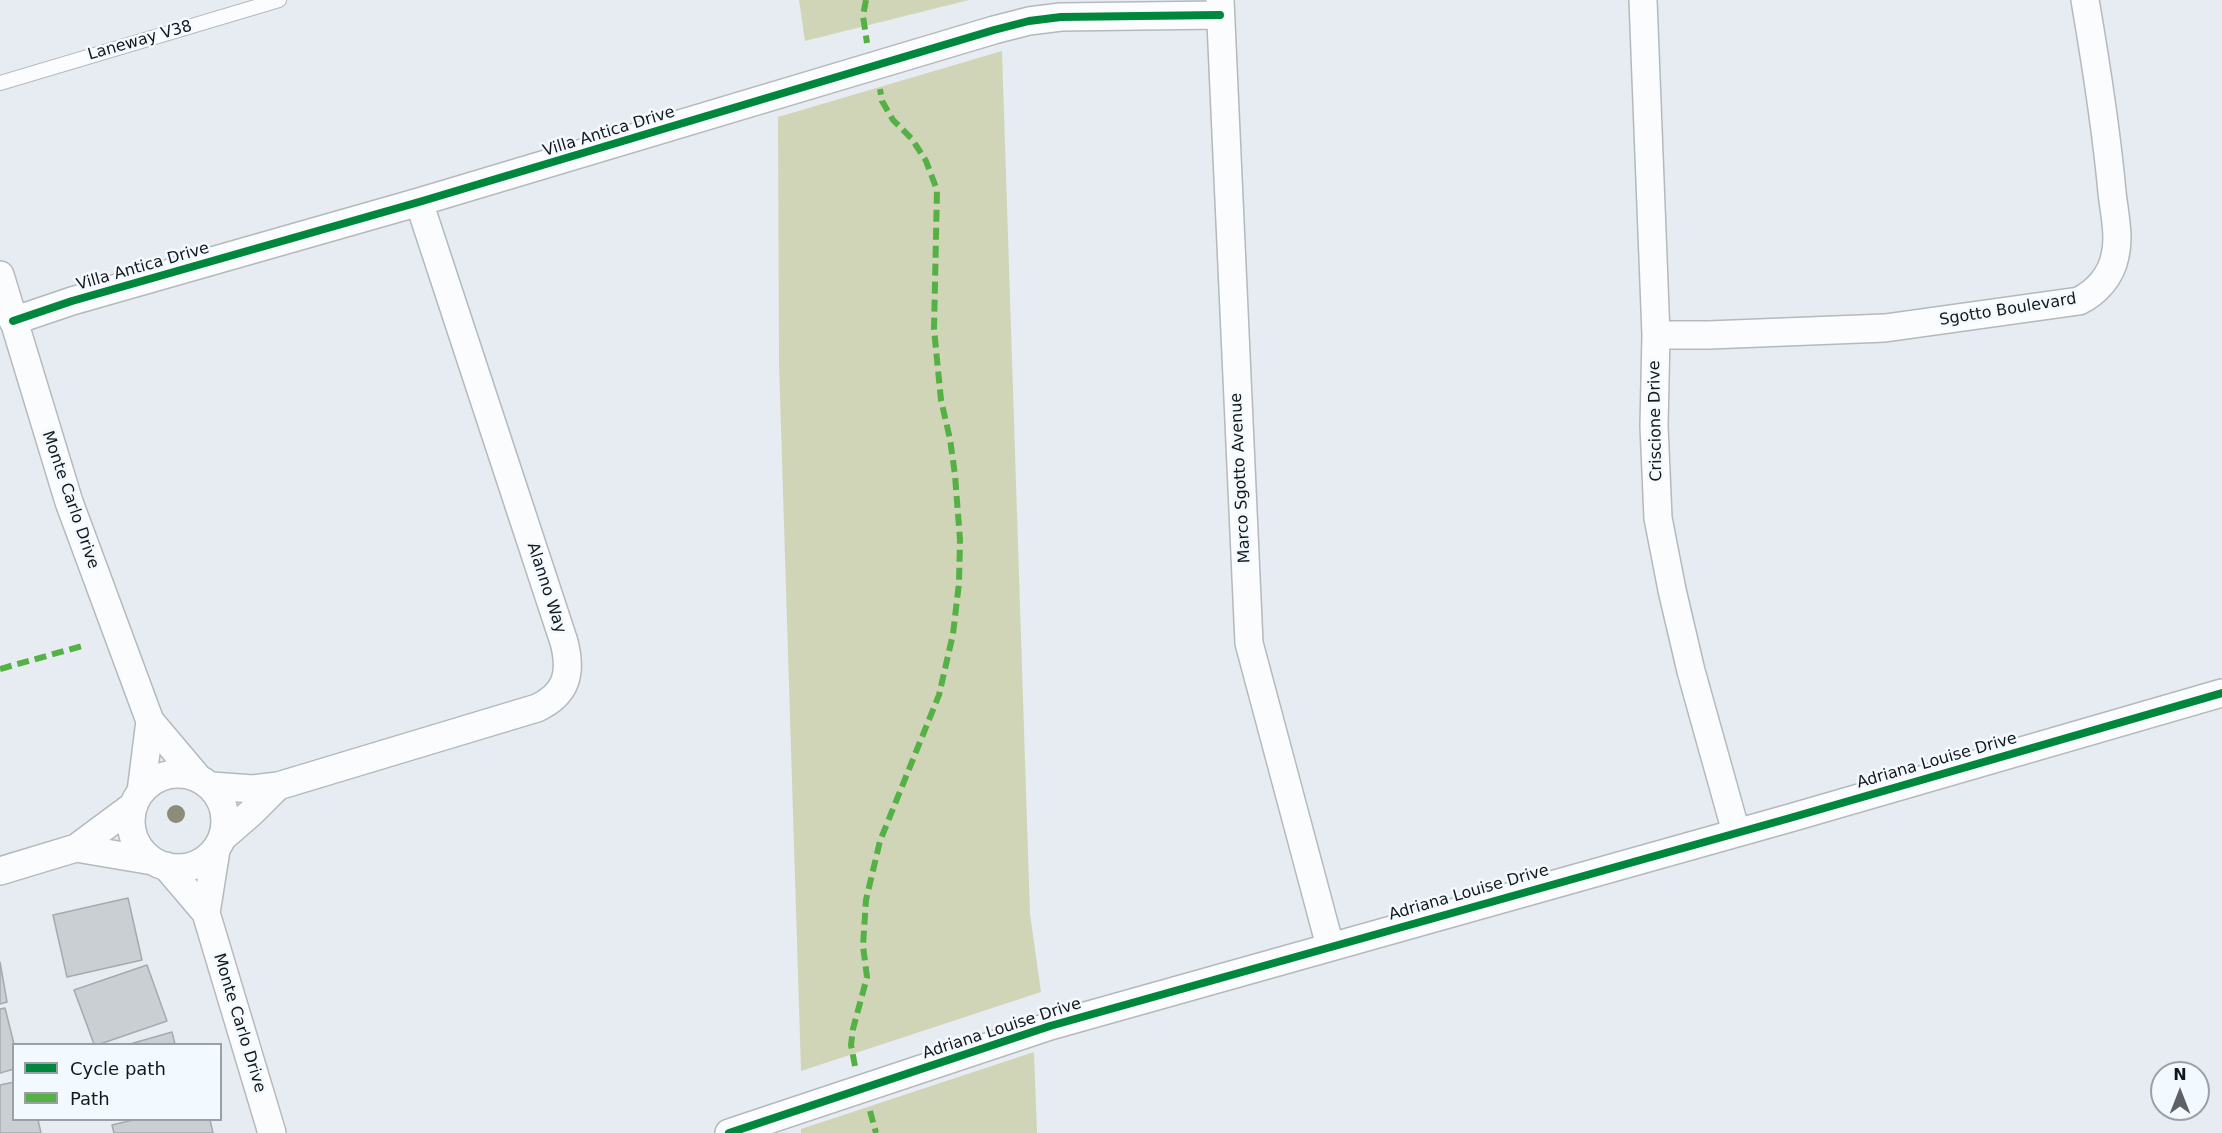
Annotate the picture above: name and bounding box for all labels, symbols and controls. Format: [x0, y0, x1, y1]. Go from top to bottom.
street label: Laneway V38 [86, 17, 194, 65]
street label: Villa Antica Drive [541, 103, 677, 161]
street label: Villa Antica Drive [75, 239, 211, 295]
street label: Sgotto Boulevard [1938, 290, 2078, 330]
street label: Criscione Drive [1645, 360, 1667, 482]
street label: Marco Sgotto Avenue [1227, 392, 1255, 564]
street label: Monte Carlo Drive [37, 429, 103, 571]
street label: Alanno Way [522, 540, 570, 636]
street label: Adriana Louise Drive [1855, 729, 2019, 793]
street label: Adriana Louise Drive [1387, 861, 1551, 925]
street label: Monte Carlo Drive [209, 951, 269, 1095]
street label: Adriana Louise Drive [920, 994, 1084, 1064]
legend [12, 1043, 222, 1121]
text: Cycle path [70, 1058, 166, 1079]
north arrow [2150, 1061, 2210, 1121]
text: N [2173, 1065, 2187, 1084]
text: Path [70, 1088, 110, 1109]

